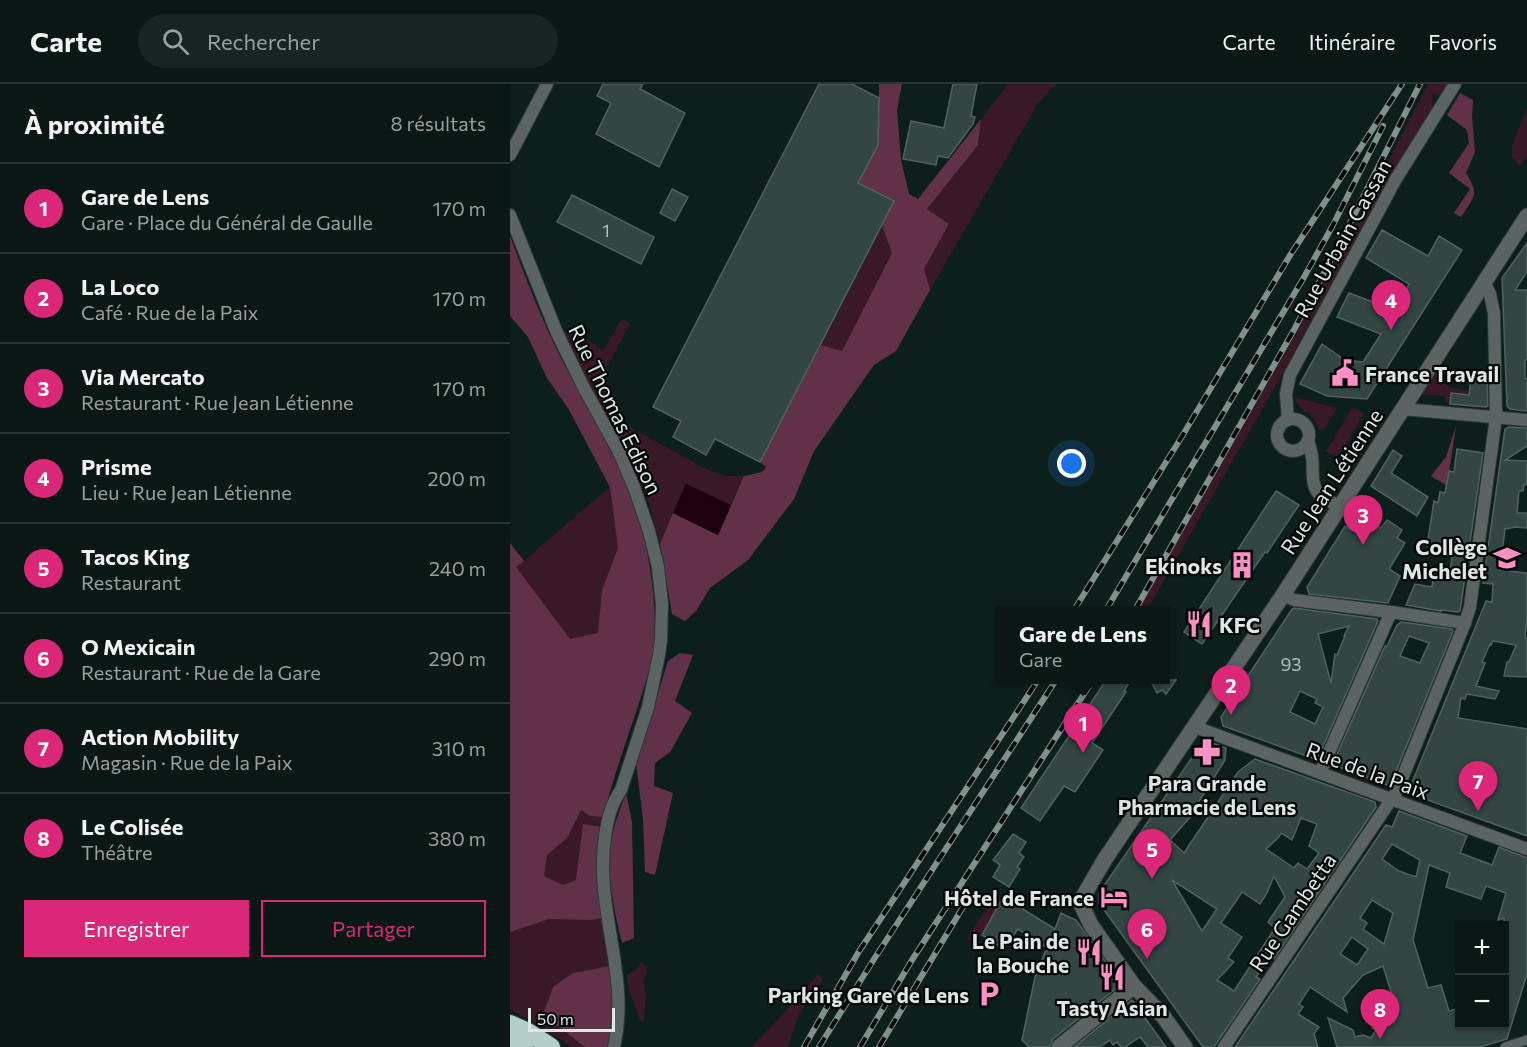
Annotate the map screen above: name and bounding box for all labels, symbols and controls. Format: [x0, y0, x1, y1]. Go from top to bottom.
search box [138, 14, 558, 68]
text: Carte [30, 24, 102, 58]
icon: search [159, 25, 192, 58]
text: Rechercher [207, 28, 320, 55]
text: Carte [1222, 29, 1276, 54]
text: Itinéraire [1309, 29, 1395, 54]
text: Favoris [1428, 29, 1497, 54]
text: À proximité [24, 108, 165, 139]
text: 8 résultats [391, 111, 486, 135]
street label: Rue Urbain Cassan [1288, 155, 1396, 321]
text: Gare de Lens [81, 183, 209, 210]
text: 1 [39, 196, 48, 220]
text: 170 m [433, 196, 486, 220]
text: Gare · Place du Général de Gaulle [81, 210, 373, 234]
house number: 1 [602, 219, 610, 241]
text: La Loco [81, 273, 159, 300]
pin: 4 [1372, 280, 1410, 330]
text: 2 [38, 286, 49, 310]
text: 170 m [433, 286, 486, 310]
text: Café · Rue de la Paix [81, 300, 258, 324]
street label: Rue Thomas Edison [564, 320, 668, 498]
public building icon: France Travail [1330, 358, 1360, 388]
place label: France Travail [1365, 361, 1499, 386]
text: Via Mercato [81, 363, 205, 390]
text: 3 [38, 376, 49, 400]
text: 170 m [433, 376, 486, 400]
text: Restaurant · Rue Jean Létienne [81, 390, 354, 414]
street label: Rue Jean Létienne [1275, 404, 1387, 558]
your location [1057, 449, 1086, 478]
text: Prisme [81, 453, 152, 480]
text: 4 [37, 466, 50, 490]
text: 200 m [428, 466, 486, 490]
text: Lieu · Rue Jean Létienne [81, 480, 292, 504]
pin: 3 [1344, 496, 1382, 545]
place label: Collège Michelet [1402, 534, 1487, 583]
text: Tacos King [81, 543, 190, 570]
school or university icon: Collège Michelet [1492, 543, 1522, 573]
building icon: Ekinoks [1227, 550, 1257, 580]
place label: Ekinoks [1145, 553, 1222, 578]
text: 5 [38, 556, 49, 580]
text: 240 m [429, 556, 486, 580]
text: Restaurant [81, 570, 181, 594]
popup [996, 606, 1170, 684]
restaurant icon: KFC [1184, 609, 1214, 639]
place label: KFC [1219, 612, 1260, 637]
text: Gare de Lens [1019, 620, 1147, 647]
text: O Mexicain [81, 633, 195, 660]
text: 6 [37, 646, 50, 670]
text: 290 m [428, 646, 486, 670]
text: Gare [1019, 647, 1062, 671]
house number: 93 [1280, 653, 1302, 675]
text: Restaurant · Rue de la Gare [81, 660, 321, 684]
pin: 2 [1212, 666, 1250, 715]
pin: 1 [1064, 704, 1102, 753]
text: Action Mobility [81, 723, 239, 750]
text: 7 [38, 736, 49, 760]
text: 310 m [432, 736, 486, 760]
street label: Rue de la Paix [1303, 736, 1433, 804]
pharmacy icon: Para Grande Pharmacie de Lens [1192, 737, 1222, 767]
text: Magasin · Rue de la Paix [81, 750, 293, 774]
pin: 7 [1458, 762, 1498, 811]
place label: Para Grande Pharmacie de Lens [1118, 770, 1296, 819]
text: Le Colisée [81, 813, 183, 840]
text: 8 [37, 826, 50, 850]
text: 380 m [428, 826, 486, 850]
pin: 5 [1132, 830, 1172, 879]
text: Théâtre [81, 840, 153, 864]
street label: Rue Gambetta [1243, 848, 1341, 976]
hotel icon: Hôtel de France [1099, 882, 1129, 912]
place label: Hôtel de France [944, 885, 1094, 910]
button: Enregistrer [24, 900, 249, 957]
button: Partager [261, 900, 486, 957]
pin: 6 [1128, 910, 1166, 959]
map controls [1455, 921, 1509, 1029]
button: + [1455, 921, 1509, 975]
place label: Le Pain de la Bouche [972, 928, 1069, 977]
restaurant icon: Le Pain de la Bouche [1074, 937, 1104, 967]
restaurant icon: Tasty Asian [1097, 962, 1127, 992]
button: − [1455, 975, 1509, 1029]
parking icon: Parking Gare de Lens [974, 979, 1004, 1009]
place label: Parking Gare de Lens [768, 982, 969, 1007]
pin: 8 [1360, 990, 1400, 1039]
place label: Tasty Asian [1056, 995, 1168, 1020]
scale bar [528, 1005, 615, 1032]
text: 50 m [537, 1009, 574, 1028]

